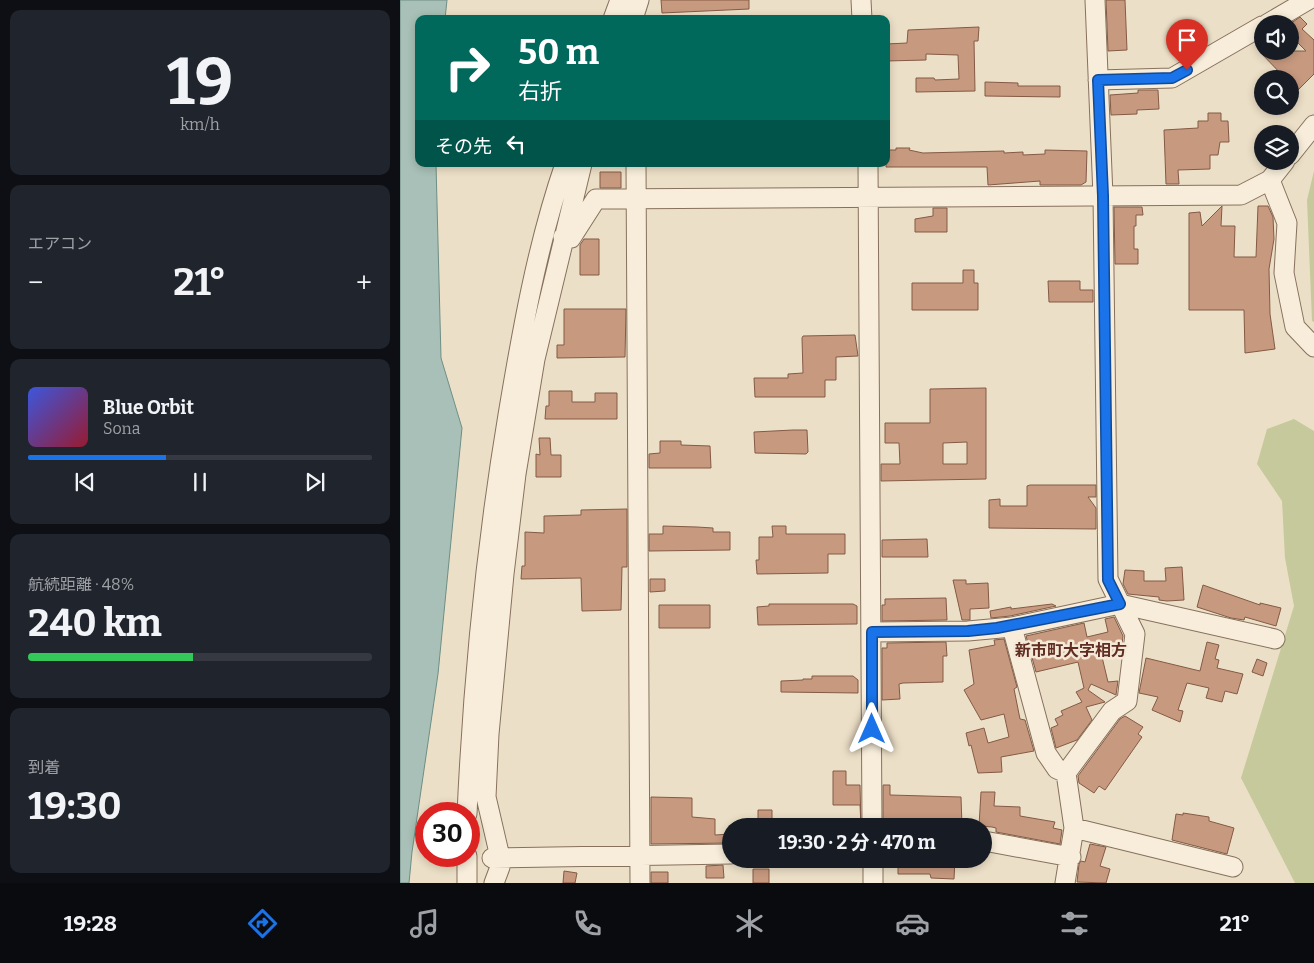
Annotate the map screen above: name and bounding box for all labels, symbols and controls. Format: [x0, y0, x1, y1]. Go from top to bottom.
map controls [1254, 15, 1299, 170]
button: sound [1254, 15, 1299, 60]
pin [1166, 19, 1208, 70]
icon: arrive [1173, 26, 1201, 54]
text: 50 m [518, 31, 599, 73]
icon: right [435, 35, 500, 100]
text: 19 [167, 43, 233, 121]
button: search [1254, 70, 1299, 115]
text: 右折 [518, 78, 562, 105]
text: km/h [180, 115, 220, 134]
button: layers [1254, 125, 1299, 170]
icon: left [502, 130, 530, 158]
text: その先 [435, 135, 492, 158]
text: エアコン [28, 234, 92, 253]
text: 21° [173, 259, 226, 305]
text: − [28, 266, 43, 299]
text: + [356, 266, 372, 299]
text: Blue Orbit [103, 396, 194, 419]
text: Sona [103, 419, 140, 438]
icon: previous [71, 468, 99, 496]
icon: pause [186, 468, 214, 496]
icon: next [301, 468, 329, 496]
text: 航続距離 · 48% [28, 575, 134, 594]
text: 240 km [28, 600, 162, 646]
district label: 新市町大字相方 [1015, 641, 1127, 660]
position arrow [845, 702, 897, 754]
text: 到着 [28, 758, 60, 777]
text: 19:30 [28, 783, 122, 829]
speed limit sign: 30 [415, 802, 480, 867]
text: 19:30 · 2 分 · 470 m [778, 831, 936, 854]
icon: directions [245, 906, 280, 941]
icon: music [407, 906, 442, 941]
icon: phone [570, 906, 605, 941]
icon: climate [732, 906, 767, 941]
icon: car [895, 906, 930, 941]
icon: filters [1057, 906, 1092, 941]
text: 19:28 [64, 910, 117, 937]
text: 21° [1220, 910, 1250, 937]

